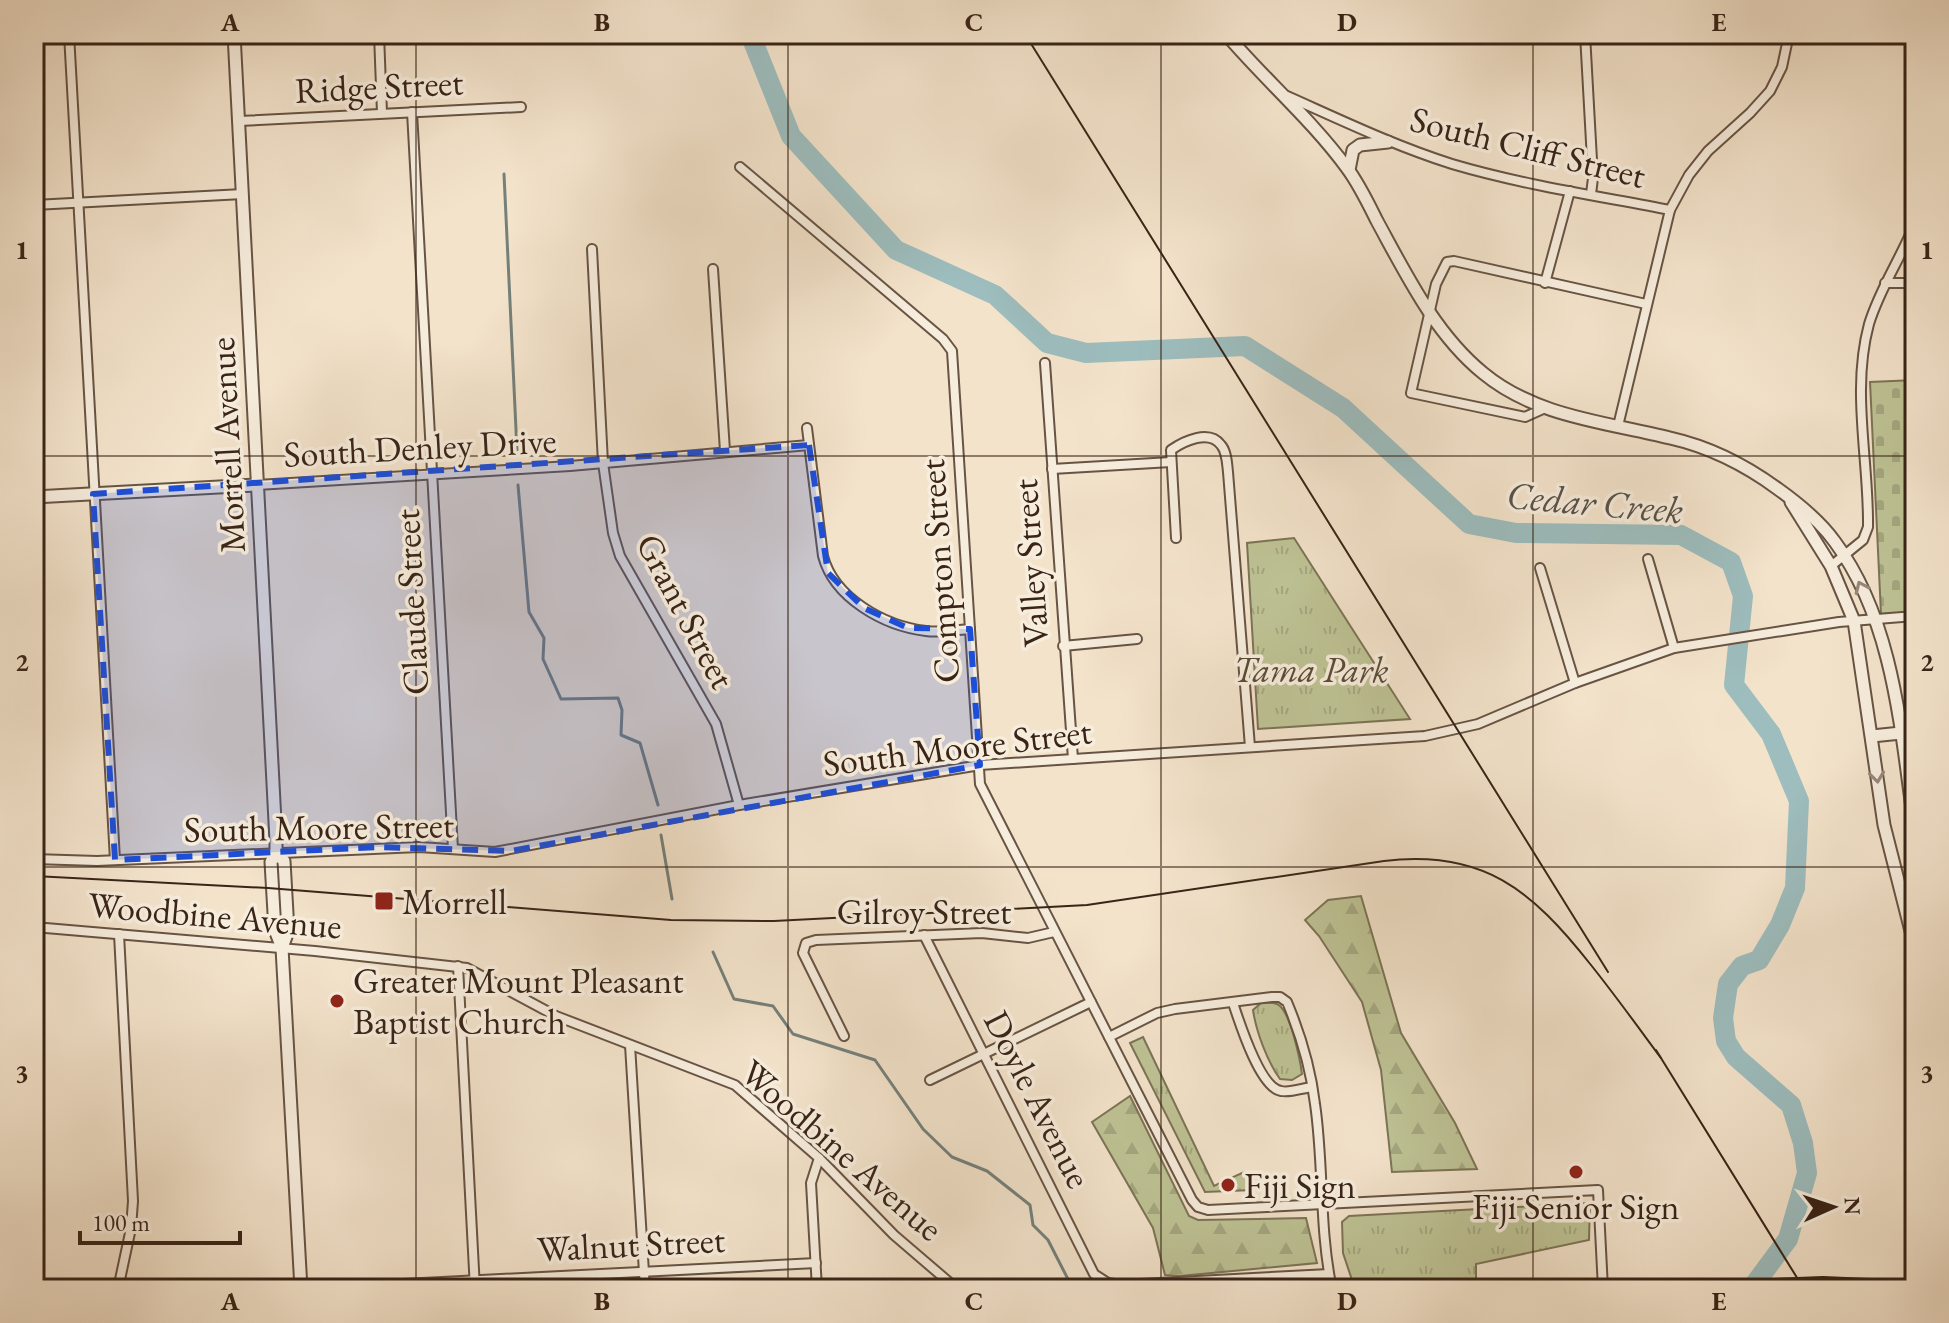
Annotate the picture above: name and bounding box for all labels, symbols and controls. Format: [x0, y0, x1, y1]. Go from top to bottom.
text: A [220, 5, 240, 39]
text: B [594, 5, 610, 39]
text: C [965, 5, 983, 39]
text: D [1337, 5, 1357, 39]
text: E [1712, 5, 1727, 39]
street label: Ridge Street [294, 58, 465, 114]
street label: South Cliff Street [1406, 95, 1651, 199]
text: 1 [15, 233, 29, 267]
text: 1 [1920, 233, 1934, 267]
street label: Morrell Avenue [198, 336, 256, 554]
street label: South Denley Drive [282, 416, 558, 478]
street label: Compton Street [908, 457, 970, 685]
water label: Cedar Creek [1505, 470, 1685, 534]
street label: Valley Street [1001, 477, 1059, 649]
street label: Claude Street [383, 507, 439, 696]
street label: Grant Street [626, 525, 747, 697]
one-way arrow [1854, 581, 1870, 595]
text: 2 [15, 645, 29, 679]
text: 2 [1920, 645, 1934, 679]
park label: Tama Park [1233, 646, 1389, 693]
street label: South Moore Street [820, 707, 1095, 787]
one-way arrow [1868, 770, 1885, 783]
street label: South Moore Street [183, 801, 455, 853]
place label: Morrell [402, 878, 507, 925]
street label: Woodbine Avenue [86, 881, 344, 949]
street label: Gilroy Street [837, 888, 1012, 935]
marker: Morrell [373, 890, 395, 912]
place label: Greater Mount Pleasant Baptist Church [353, 957, 684, 1045]
marker: Greater Mount Pleasant Baptist Church [328, 992, 346, 1010]
street label: Doyle Avenue [973, 1002, 1103, 1196]
street label: Woodbine Avenue [731, 1049, 953, 1251]
text: 3 [15, 1056, 29, 1090]
text: 3 [1920, 1056, 1934, 1090]
place label: Fiji Sign [1244, 1162, 1356, 1209]
marker: Fiji Senior Sign [1567, 1163, 1585, 1181]
north arrow [1793, 1167, 1873, 1247]
marker: Fiji Sign [1219, 1176, 1237, 1194]
place label: Fiji Senior Sign [1472, 1183, 1680, 1230]
scale bar [80, 1195, 240, 1245]
text: N [1838, 1196, 1867, 1216]
text: 100 m [92, 1207, 150, 1238]
street label: Walnut Street [536, 1216, 727, 1272]
text: A [220, 1284, 240, 1318]
text: B [594, 1284, 610, 1318]
text: C [965, 1284, 983, 1318]
text: D [1337, 1284, 1357, 1318]
text: E [1712, 1284, 1727, 1318]

